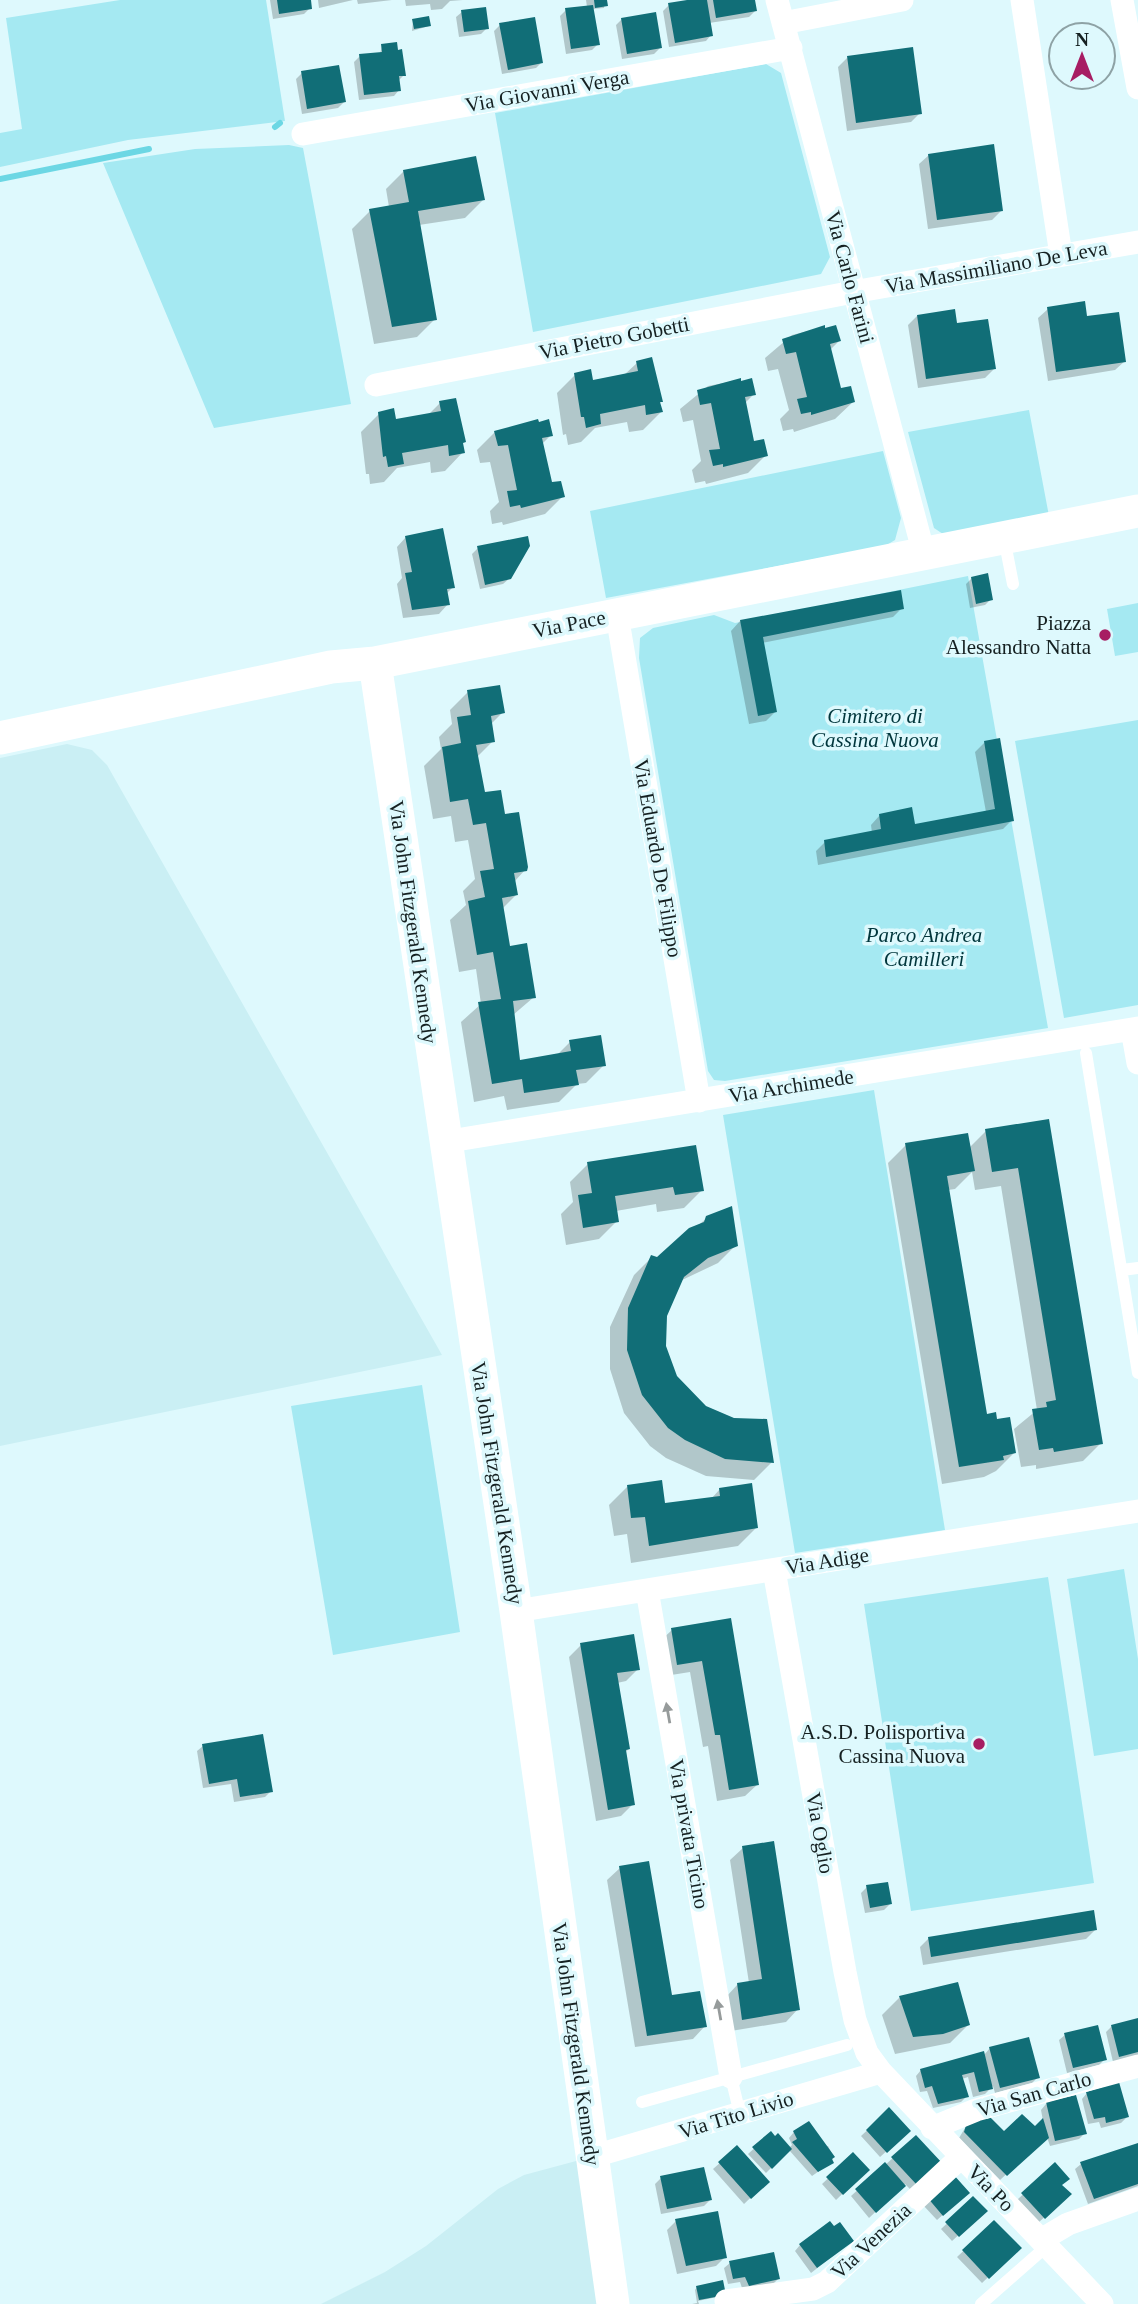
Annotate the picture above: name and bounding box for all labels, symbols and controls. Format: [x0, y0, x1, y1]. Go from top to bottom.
north arrow [1047, 21, 1117, 91]
text: N [1075, 29, 1089, 50]
street label: Via Giovanni Verga [463, 65, 631, 117]
street label: Via Carlo Farini [821, 208, 879, 346]
street label: Via Massimiliano De Leva [883, 235, 1110, 298]
street label: Via Pietro Gobetti [537, 312, 691, 364]
street label: Via Pace [530, 605, 608, 643]
place label: Piazza Alessandro Natta [946, 611, 1092, 659]
marker: Piazza Alessandro Natta [1097, 627, 1113, 643]
park label: Cimitero di Cassina Nuova [811, 704, 939, 752]
street label: Via Eduardo De Filippo [629, 757, 687, 959]
street label: Via John Fitzgerald Kennedy [384, 799, 442, 1046]
park label: Parco Andrea Camilleri [865, 923, 982, 971]
street label: Via Archimede [727, 1064, 855, 1108]
street label: Via John Fitzgerald Kennedy [466, 1360, 528, 1607]
street label: Via Adige [783, 1543, 871, 1579]
one-way arrow [662, 1702, 673, 1724]
place label: A.S.D. Polisportiva Cassina Nuova [800, 1720, 966, 1768]
marker: A.S.D. Polisportiva Cassina Nuova [971, 1736, 987, 1752]
street label: Via privata Ticino [664, 1757, 714, 1911]
street label: Via Oglio [801, 1790, 839, 1876]
street label: Via John Fitzgerald Kennedy [547, 1921, 605, 2168]
one-way arrow [713, 1999, 724, 2021]
street label: Via San Carlo [974, 2066, 1094, 2122]
street label: Via Tito Livio [676, 2086, 796, 2144]
street label: Via Po [963, 2159, 1019, 2217]
street label: Via Venezia [826, 2198, 916, 2284]

